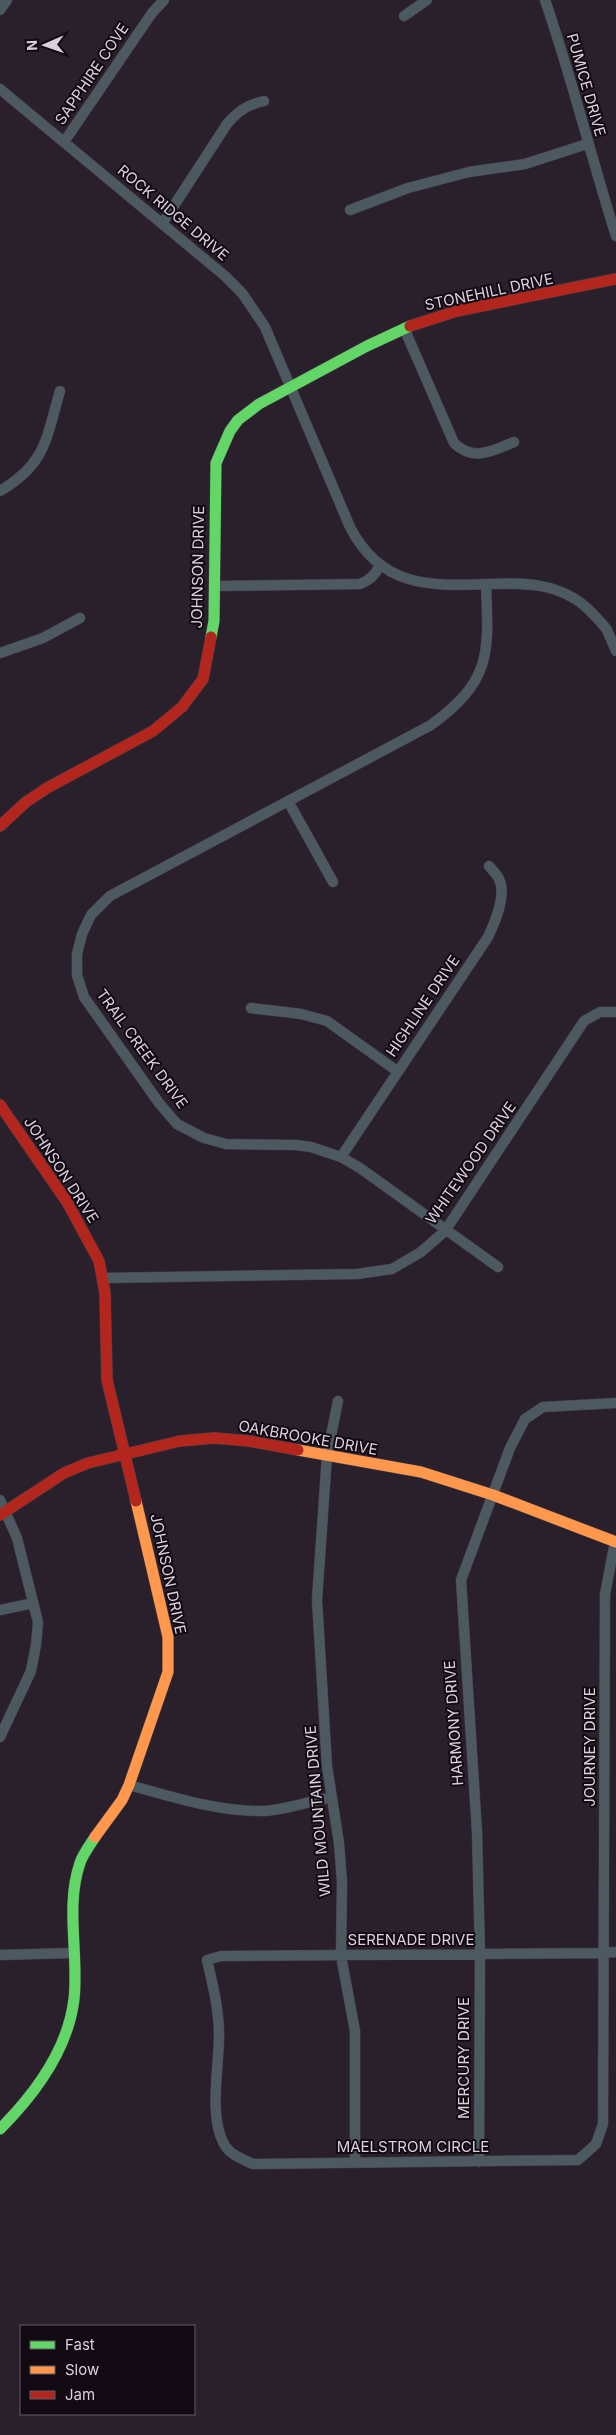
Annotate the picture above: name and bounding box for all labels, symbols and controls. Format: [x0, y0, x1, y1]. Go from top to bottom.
street label: SAPPHIRE COVE [51, 19, 133, 128]
north arrow [20, 20, 70, 70]
street label: PUMICE DRIVE [563, 31, 610, 139]
text: N [23, 40, 40, 51]
street label: ROCK RIDGE DRIVE [114, 161, 233, 265]
street label: STONEHILL DRIVE [423, 269, 555, 314]
street label: JOHNSON DRIVE [187, 505, 208, 629]
street label: HIGHLINE DRIVE [382, 951, 464, 1060]
street label: TRAIL CREEK DRIVE [93, 985, 192, 1112]
street label: WHITEWOOD DRIVE [421, 1098, 520, 1228]
street label: JOHNSON DRIVE [20, 1113, 103, 1226]
street label: OAKBROOKE DRIVE [237, 1416, 379, 1459]
street label: JOHNSON DRIVE [146, 1512, 191, 1636]
street label: HARMONY DRIVE [440, 1660, 467, 1786]
street label: JOURNEY DRIVE [580, 1687, 599, 1807]
street label: WILD MOUNTAIN DRIVE [301, 1725, 334, 1898]
street label: SERENADE DRIVE [348, 1930, 474, 1949]
street label: MERCURY DRIVE [454, 1997, 473, 2119]
street label: MAELSTROM CIRCLE [337, 2137, 489, 2156]
legend [20, 2325, 195, 2415]
text: Fast [65, 2335, 95, 2354]
text: Slow [65, 2360, 99, 2379]
text: Jam [65, 2385, 95, 2404]

